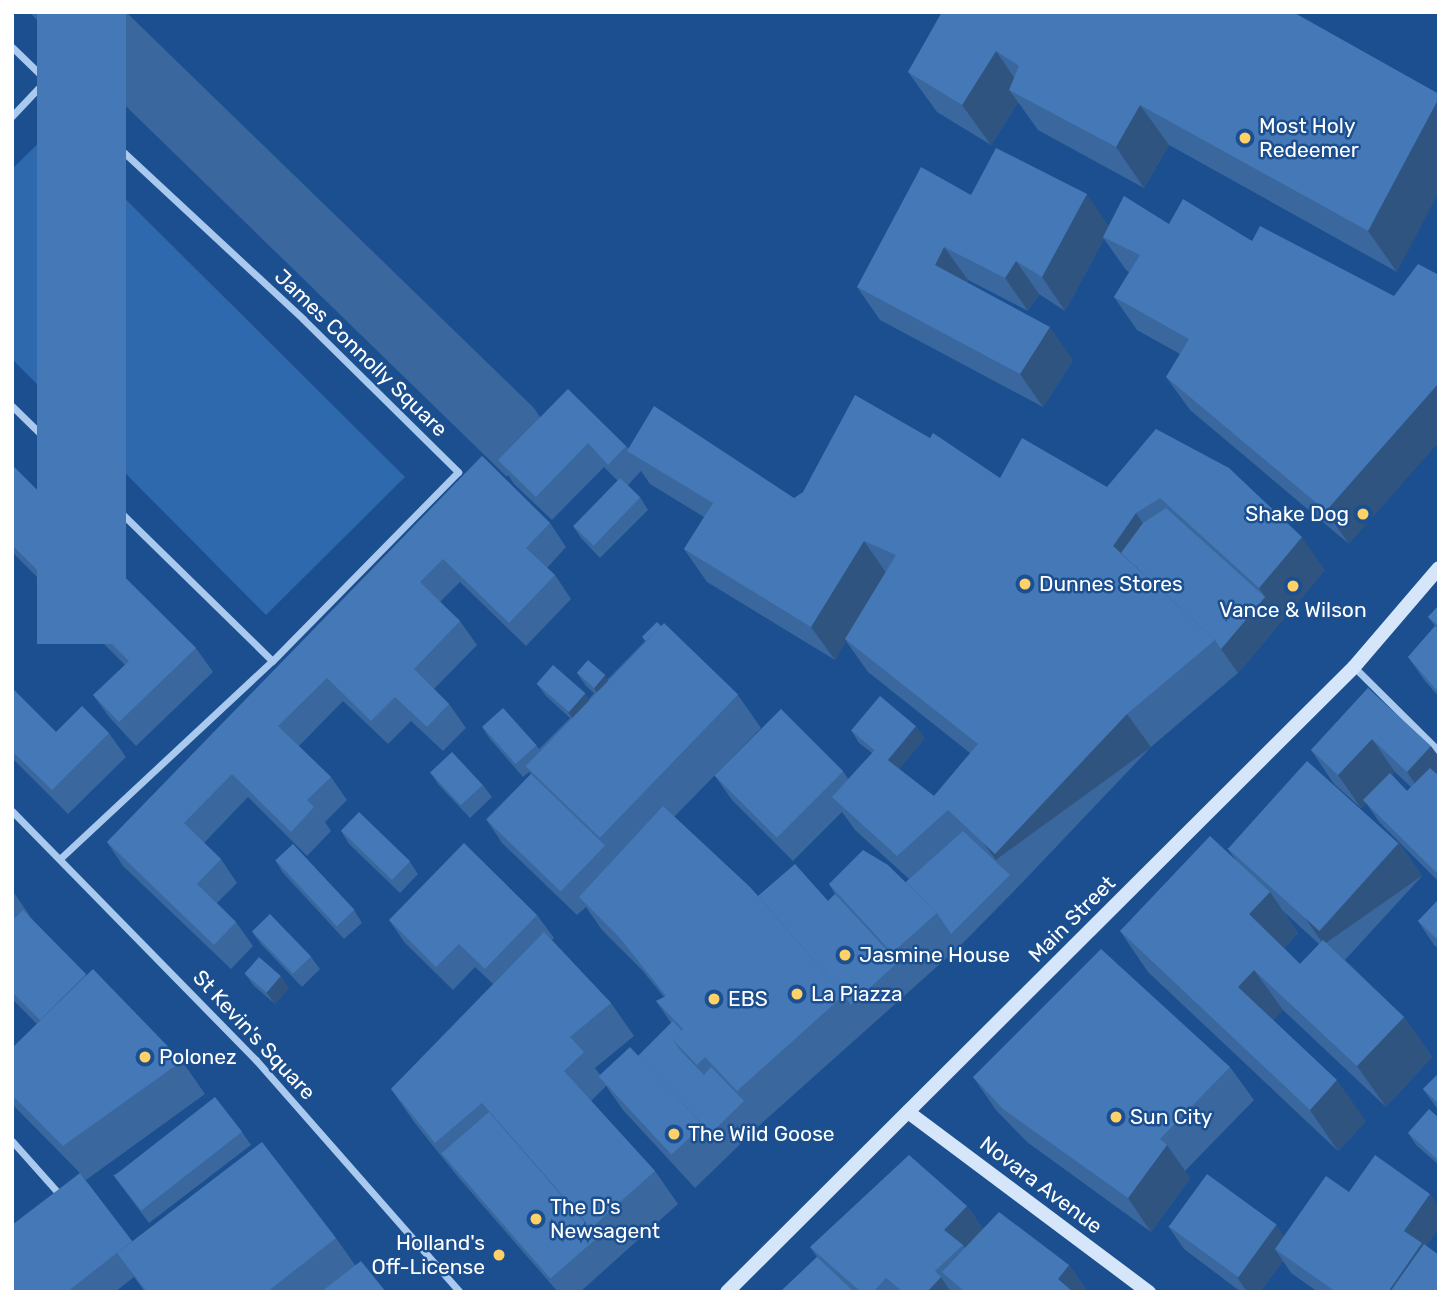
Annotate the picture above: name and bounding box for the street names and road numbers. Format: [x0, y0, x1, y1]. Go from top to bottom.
street label: James Connolly Square [269, 264, 453, 442]
street label: Main Street [1024, 871, 1120, 967]
street label: St Kevin's Square [188, 965, 320, 1105]
street label: Novara Avenue [975, 1131, 1107, 1239]

